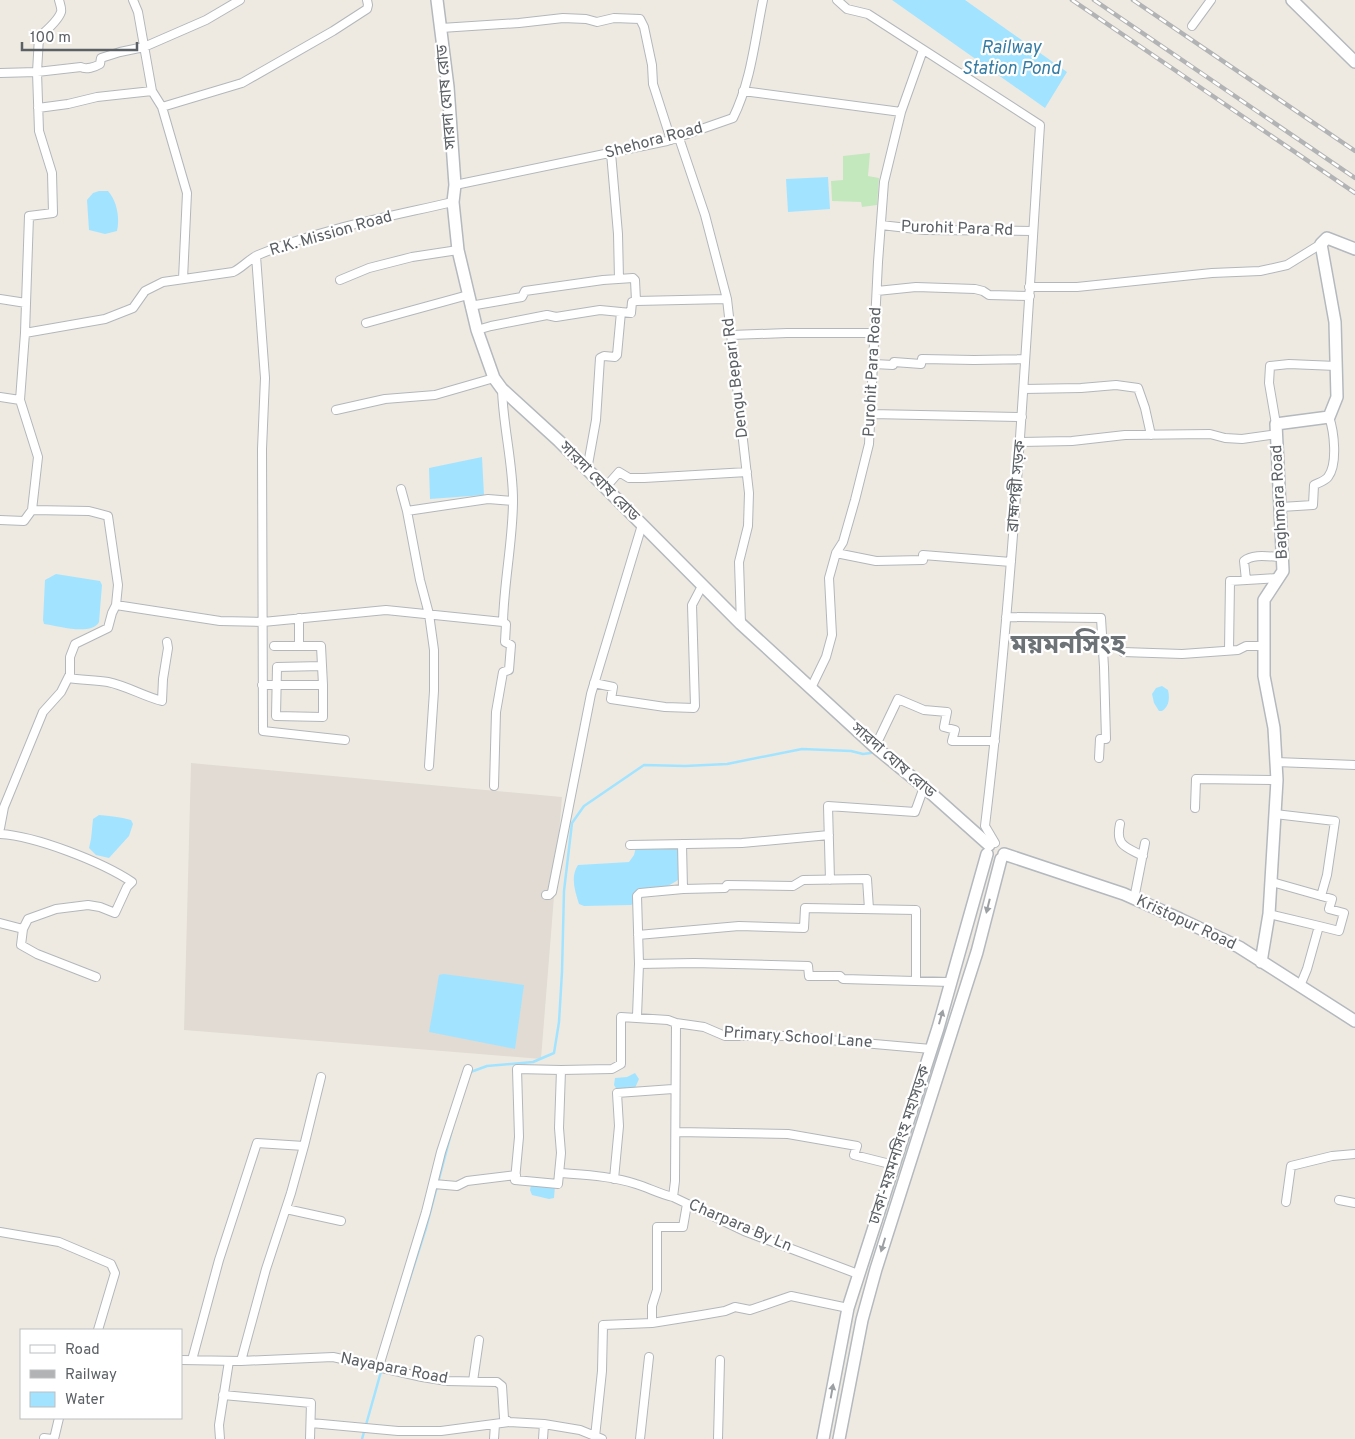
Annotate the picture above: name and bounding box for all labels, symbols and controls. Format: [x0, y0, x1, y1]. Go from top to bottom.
scale bar [22, 20, 138, 52]
text: 100 m [30, 29, 71, 48]
water label: Railway Station Pond [962, 37, 1061, 81]
street label: সারদা ঘোষ রোড [432, 43, 462, 151]
street label: Shehora Road [603, 118, 705, 164]
street label: R.K. Mission Road [267, 207, 395, 261]
street label: Purohit Para Rd [901, 217, 1013, 241]
street label: Purohit Para Road [860, 307, 886, 437]
street label: Dengu Bepari Rd [719, 317, 753, 439]
street label: সারদা ঘোষ রোড [554, 437, 644, 527]
street label: ব্রাহ্মপল্লী সড়ক [1002, 438, 1031, 534]
street label: Baghmara Road [1267, 444, 1293, 560]
district label: ময়মনসিংহ [1010, 628, 1126, 663]
street label: সারদা ঘোষ রোড [846, 718, 940, 803]
street label: Kristopur Road [1133, 891, 1239, 955]
one-way arrow [984, 898, 992, 913]
one-way arrow [938, 1010, 946, 1025]
street label: Primary School Lane [723, 1023, 873, 1053]
street label: ঢাকা-ময়মনসিংহ মহাসড়ক [864, 1062, 936, 1228]
street label: Charpara By Ln [685, 1195, 795, 1257]
one-way arrow [879, 1237, 887, 1252]
legend [20, 1329, 182, 1419]
text: Road [65, 1341, 100, 1360]
street label: Nayapara Road [339, 1349, 449, 1389]
text: Railway [65, 1366, 117, 1385]
one-way arrow [829, 1383, 837, 1399]
text: Water [65, 1391, 105, 1410]

